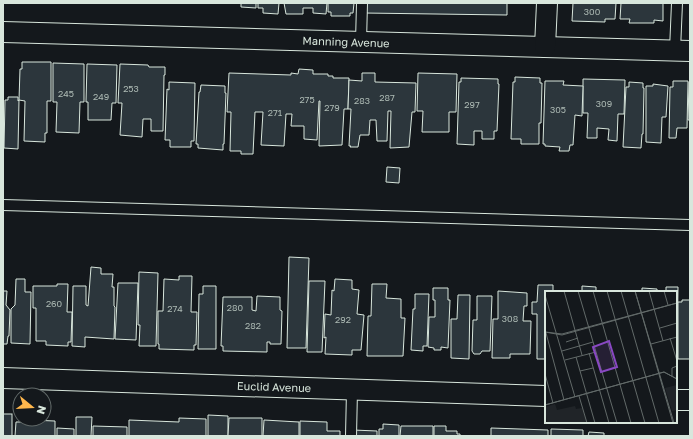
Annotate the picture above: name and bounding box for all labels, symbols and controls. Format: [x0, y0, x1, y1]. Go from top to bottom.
house number: 300 [584, 6, 601, 17]
street label: Manning Avenue [302, 33, 390, 50]
house number: 253 [123, 83, 139, 94]
house number: 245 [58, 88, 74, 99]
house number: 249 [93, 91, 109, 102]
house number: 287 [379, 92, 395, 103]
house number: 275 [299, 94, 315, 105]
house number: 283 [354, 95, 370, 106]
house number: 309 [596, 98, 612, 109]
house number: 297 [464, 99, 480, 110]
house number: 279 [324, 102, 340, 113]
house number: 305 [550, 104, 566, 115]
house number: 271 [268, 107, 283, 118]
inset map [545, 291, 677, 423]
house number: 260 [46, 298, 63, 309]
house number: 280 [227, 302, 244, 313]
house number: 274 [167, 303, 183, 314]
house number: 308 [502, 313, 518, 324]
house number: 292 [335, 314, 351, 325]
house number: 282 [245, 320, 261, 331]
street label: Euclid Avenue [237, 379, 311, 394]
north arrow [12, 387, 52, 427]
text: N [35, 404, 49, 416]

